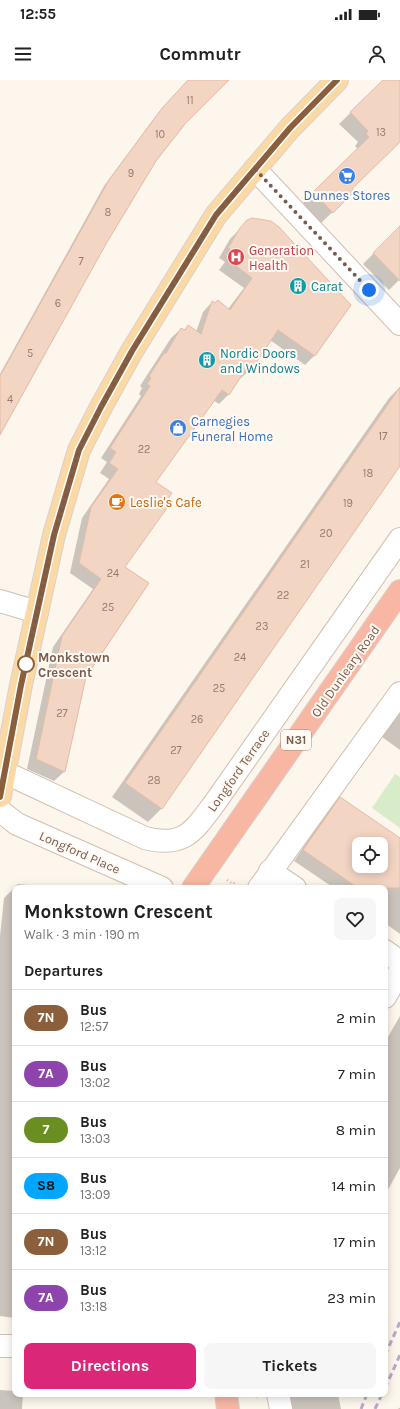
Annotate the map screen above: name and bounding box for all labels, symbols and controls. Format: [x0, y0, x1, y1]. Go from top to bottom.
text: 12:55 [20, 5, 56, 23]
icon: menu [12, 43, 34, 65]
text: Commutr [159, 43, 241, 65]
icon: person [366, 43, 388, 65]
house number: 11 [186, 94, 194, 107]
house number: 13 [376, 126, 386, 139]
house number: 10 [155, 128, 165, 141]
supermarket icon: Dunnes Stores [337, 166, 357, 186]
house number: 9 [128, 167, 134, 180]
place label: Dunnes Stores [304, 188, 391, 203]
house number: 8 [105, 206, 112, 219]
place label: Generation Health [249, 243, 314, 273]
hospital icon: Generation Health [226, 247, 246, 267]
house number: 7 [78, 255, 84, 268]
building icon: Carat [288, 276, 308, 296]
place label: Carat [311, 279, 343, 294]
your location [359, 280, 379, 300]
house number: 6 [55, 297, 61, 310]
place label: Nordic Doors and Windows [220, 346, 300, 376]
house number: 5 [27, 347, 33, 360]
building icon: Nordic Doors and Windows [197, 350, 217, 370]
house number: 4 [7, 393, 13, 406]
place label: Carnegies Funeral Home [191, 414, 273, 444]
shop icon: Carnegies Funeral Home [168, 418, 188, 438]
house number: 17 [379, 430, 387, 443]
house number: 22 [138, 443, 150, 456]
house number: 18 [363, 467, 373, 480]
cafe icon: Leslie's Cafe [107, 492, 127, 512]
place label: Leslie's Cafe [130, 495, 202, 510]
house number: 19 [343, 497, 353, 510]
house number: 20 [320, 527, 332, 540]
house number: 21 [300, 558, 310, 571]
house number: 24 [107, 567, 119, 580]
house number: 22 [277, 589, 289, 602]
house number: 25 [102, 601, 114, 614]
house number: 23 [256, 620, 268, 633]
street label: Old Dunleary Road [308, 623, 383, 720]
place label: Monkstown Crescent [38, 650, 110, 680]
house number: 24 [234, 651, 246, 664]
marker: Monkstown Crescent [17, 655, 35, 673]
house number: 25 [213, 682, 225, 695]
house number: 27 [56, 707, 68, 720]
house number: 26 [191, 713, 203, 726]
street label: Longford Terrace [204, 726, 273, 815]
road number: N31 [281, 730, 311, 750]
house number: 27 [170, 744, 182, 757]
house number: 28 [147, 774, 161, 787]
street label: Longford Place [37, 828, 123, 877]
map controls [352, 837, 388, 873]
button: locate [352, 837, 388, 873]
button: heart [334, 898, 376, 940]
text: Monkstown Crescent [24, 901, 213, 923]
text: Walk · 3 min · 190 m [24, 927, 140, 942]
text: Departures [24, 962, 103, 980]
text: Bus [80, 1001, 107, 1019]
text: 7N [37, 1009, 55, 1026]
text: 2 min [336, 1009, 376, 1027]
text: 12:57 [80, 1019, 108, 1034]
text: Bus [80, 1057, 107, 1075]
text: 7A [38, 1065, 54, 1082]
text: 7 min [338, 1065, 376, 1083]
text: 13:02 [80, 1075, 110, 1090]
text: Bus [80, 1113, 107, 1131]
text: 7 [43, 1121, 49, 1138]
text: 8 min [336, 1121, 376, 1139]
text: 13:03 [80, 1131, 110, 1146]
text: Bus [80, 1169, 107, 1187]
text: S8 [37, 1177, 55, 1194]
text: 14 min [332, 1177, 376, 1195]
text: 13:09 [80, 1187, 110, 1202]
text: Bus [80, 1225, 107, 1243]
text: 7N [37, 1233, 55, 1250]
text: 17 min [333, 1233, 376, 1251]
text: 13:12 [80, 1243, 107, 1258]
text: Bus [80, 1281, 107, 1299]
text: 7A [38, 1289, 54, 1306]
text: 23 min [327, 1289, 376, 1307]
text: 13:18 [80, 1299, 107, 1314]
button: Directions [24, 1343, 196, 1389]
button: Tickets [204, 1343, 376, 1389]

